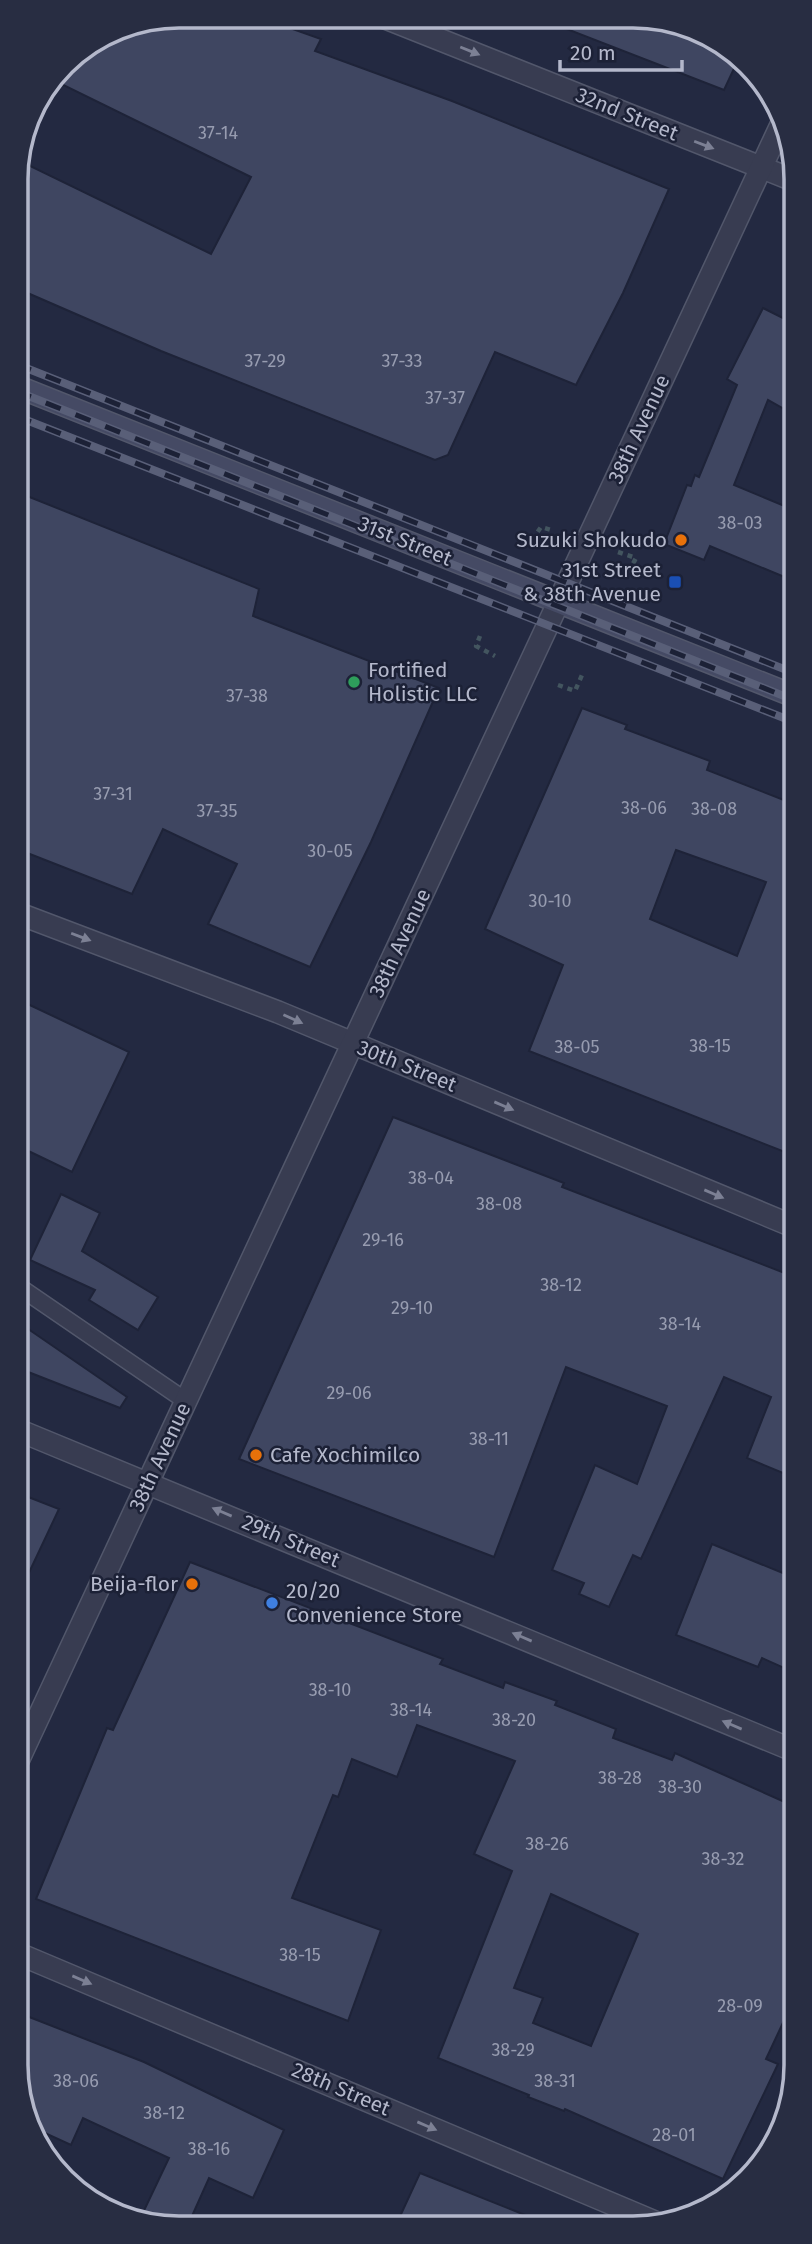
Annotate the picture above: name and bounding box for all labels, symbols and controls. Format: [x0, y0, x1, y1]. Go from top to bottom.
scale bar [560, 28, 682, 72]
text: 20 m [570, 40, 616, 66]
one-way arrow [459, 46, 480, 57]
street label: 32nd Street [572, 82, 682, 146]
house number: 37-14 [198, 122, 239, 144]
one-way arrow [693, 139, 714, 150]
house number: 37-29 [244, 350, 286, 372]
house number: 37-33 [381, 350, 423, 372]
street label: 38th Avenue [602, 370, 676, 488]
house number: 37-37 [425, 387, 465, 409]
street label: 31st Street [354, 510, 456, 572]
house number: 38-03 [718, 512, 763, 534]
place label: Suzuki Shokudo [516, 527, 667, 553]
marker: Suzuki Shokudo [673, 532, 689, 548]
place label: 31st Street & 38th Avenue [523, 557, 661, 607]
marker: 31st Street & 38th Avenue [667, 574, 683, 590]
place label: Fortified Holistic LLC [368, 657, 478, 707]
marker: Fortified Holistic LLC [346, 674, 362, 690]
house number: 37-38 [226, 685, 268, 707]
house number: 37-31 [93, 783, 133, 805]
house number: 38-06 [621, 797, 667, 819]
house number: 38-08 [691, 798, 737, 820]
house number: 37-35 [196, 800, 238, 822]
house number: 30-05 [307, 840, 353, 862]
street label: 38th Avenue [363, 884, 437, 1002]
house number: 30-10 [529, 890, 571, 912]
one-way arrow [71, 932, 92, 943]
one-way arrow [283, 1014, 304, 1025]
street label: 30th Street [354, 1034, 461, 1098]
house number: 38-15 [689, 1035, 731, 1057]
house number: 38-05 [554, 1036, 600, 1058]
one-way arrow [493, 1101, 514, 1112]
house number: 38-04 [408, 1167, 454, 1189]
one-way arrow [703, 1188, 724, 1199]
house number: 38-08 [476, 1193, 522, 1215]
house number: 29-16 [362, 1229, 404, 1251]
house number: 38-12 [540, 1274, 582, 1296]
house number: 29-10 [391, 1297, 433, 1319]
house number: 38-14 [659, 1313, 702, 1335]
house number: 29-06 [326, 1382, 372, 1404]
street label: 38th Avenue [123, 1398, 197, 1516]
house number: 38-11 [469, 1428, 509, 1450]
place label: Cafe Xochimilco [270, 1442, 420, 1468]
marker: Cafe Xochimilco [248, 1447, 264, 1463]
one-way arrow [211, 1507, 232, 1518]
street label: 29th Street [238, 1509, 344, 1573]
place label: Beija-flor [90, 1571, 178, 1597]
marker: Beija-flor [184, 1576, 200, 1592]
place label: 20/20 Convenience Store [286, 1578, 462, 1628]
marker: 20/20 Convenience Store [264, 1595, 280, 1611]
one-way arrow [512, 1632, 533, 1643]
house number: 38-10 [309, 1679, 351, 1701]
house number: 38-14 [390, 1699, 433, 1721]
house number: 38-20 [492, 1709, 536, 1731]
one-way arrow [722, 1719, 743, 1730]
house number: 38-28 [598, 1767, 642, 1789]
house number: 38-30 [658, 1776, 702, 1798]
house number: 38-26 [525, 1833, 569, 1855]
house number: 38-32 [702, 1848, 744, 1870]
house number: 38-15 [279, 1944, 321, 1966]
one-way arrow [71, 1975, 92, 1986]
house number: 28-09 [717, 1995, 763, 2017]
house number: 38-29 [491, 2039, 535, 2061]
street label: 28th Street [288, 2057, 395, 2122]
house number: 38-06 [53, 2070, 99, 2092]
house number: 38-31 [534, 2070, 576, 2092]
house number: 38-12 [143, 2102, 185, 2124]
one-way arrow [416, 2120, 437, 2131]
house number: 28-01 [652, 2124, 696, 2146]
house number: 38-16 [188, 2138, 230, 2160]

